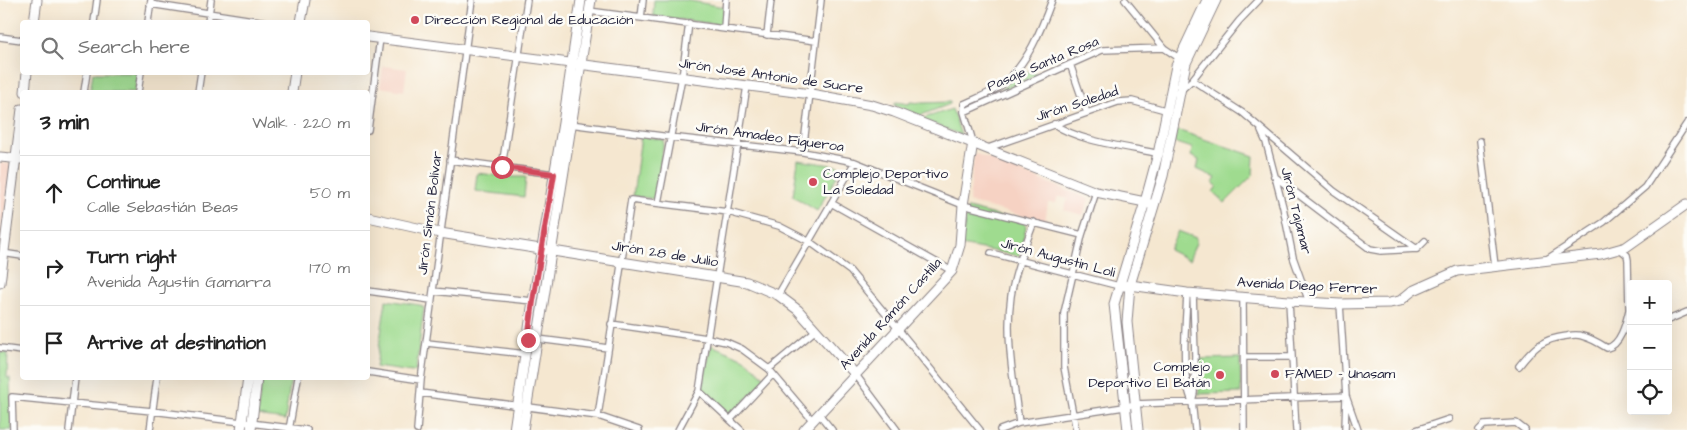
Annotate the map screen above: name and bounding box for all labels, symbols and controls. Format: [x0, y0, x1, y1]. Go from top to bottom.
place label: Dirección Regional de Educación [425, 10, 633, 30]
marker: Dirección Regional de Educación [409, 14, 421, 26]
search box [20, 20, 370, 75]
street label: Pasaje Santa Rosa [984, 31, 1102, 97]
icon: search [38, 34, 66, 62]
text: Search here [78, 34, 190, 61]
street label: Jirón José Antonio de Sucre [678, 53, 865, 99]
street label: Jirón Soledad [1033, 81, 1121, 127]
text: 3 min [40, 108, 89, 137]
text: Walk · 220 m [252, 112, 350, 134]
street label: Jirón Amadeo Figueroa [695, 117, 845, 157]
street label: Jirón Simón Bolívar [412, 150, 448, 276]
route start [491, 156, 514, 179]
place label: Complejo Deportivo La Soledad [823, 164, 948, 200]
street label: Jirón Tajamar [1276, 165, 1317, 257]
text: Continue [87, 169, 161, 196]
marker: Complejo Deportivo La Soledad [807, 176, 819, 188]
icon: ahead [40, 179, 68, 207]
text: 50 m [310, 182, 350, 204]
text: Calle Sebastián Beas [87, 196, 238, 218]
street label: Jirón Augustin Loli [999, 233, 1117, 283]
street label: Jirón 28 de Julio [610, 236, 720, 272]
text: Turn right [87, 244, 176, 271]
icon: right [40, 254, 68, 282]
street label: Avenida Ramón Castilla [835, 254, 947, 374]
text: 170 m [309, 257, 350, 279]
text: Avenida Agustín Gamarra [87, 271, 271, 293]
street label: Avenida Diego Ferrer [1236, 272, 1378, 300]
map controls [1627, 280, 1672, 415]
button: + [1627, 280, 1672, 325]
button: − [1627, 325, 1672, 370]
icon: arrive [40, 329, 68, 357]
route end [517, 329, 540, 352]
text: Arrive at destination [87, 330, 266, 357]
place label: Complejo Deportivo El Batán [1088, 357, 1210, 393]
place label: FAMED - Unasam [1285, 364, 1395, 384]
marker: FAMED - Unasam [1269, 368, 1281, 380]
marker: Complejo Deportivo El Batán [1214, 369, 1226, 381]
button: locate [1627, 370, 1672, 415]

